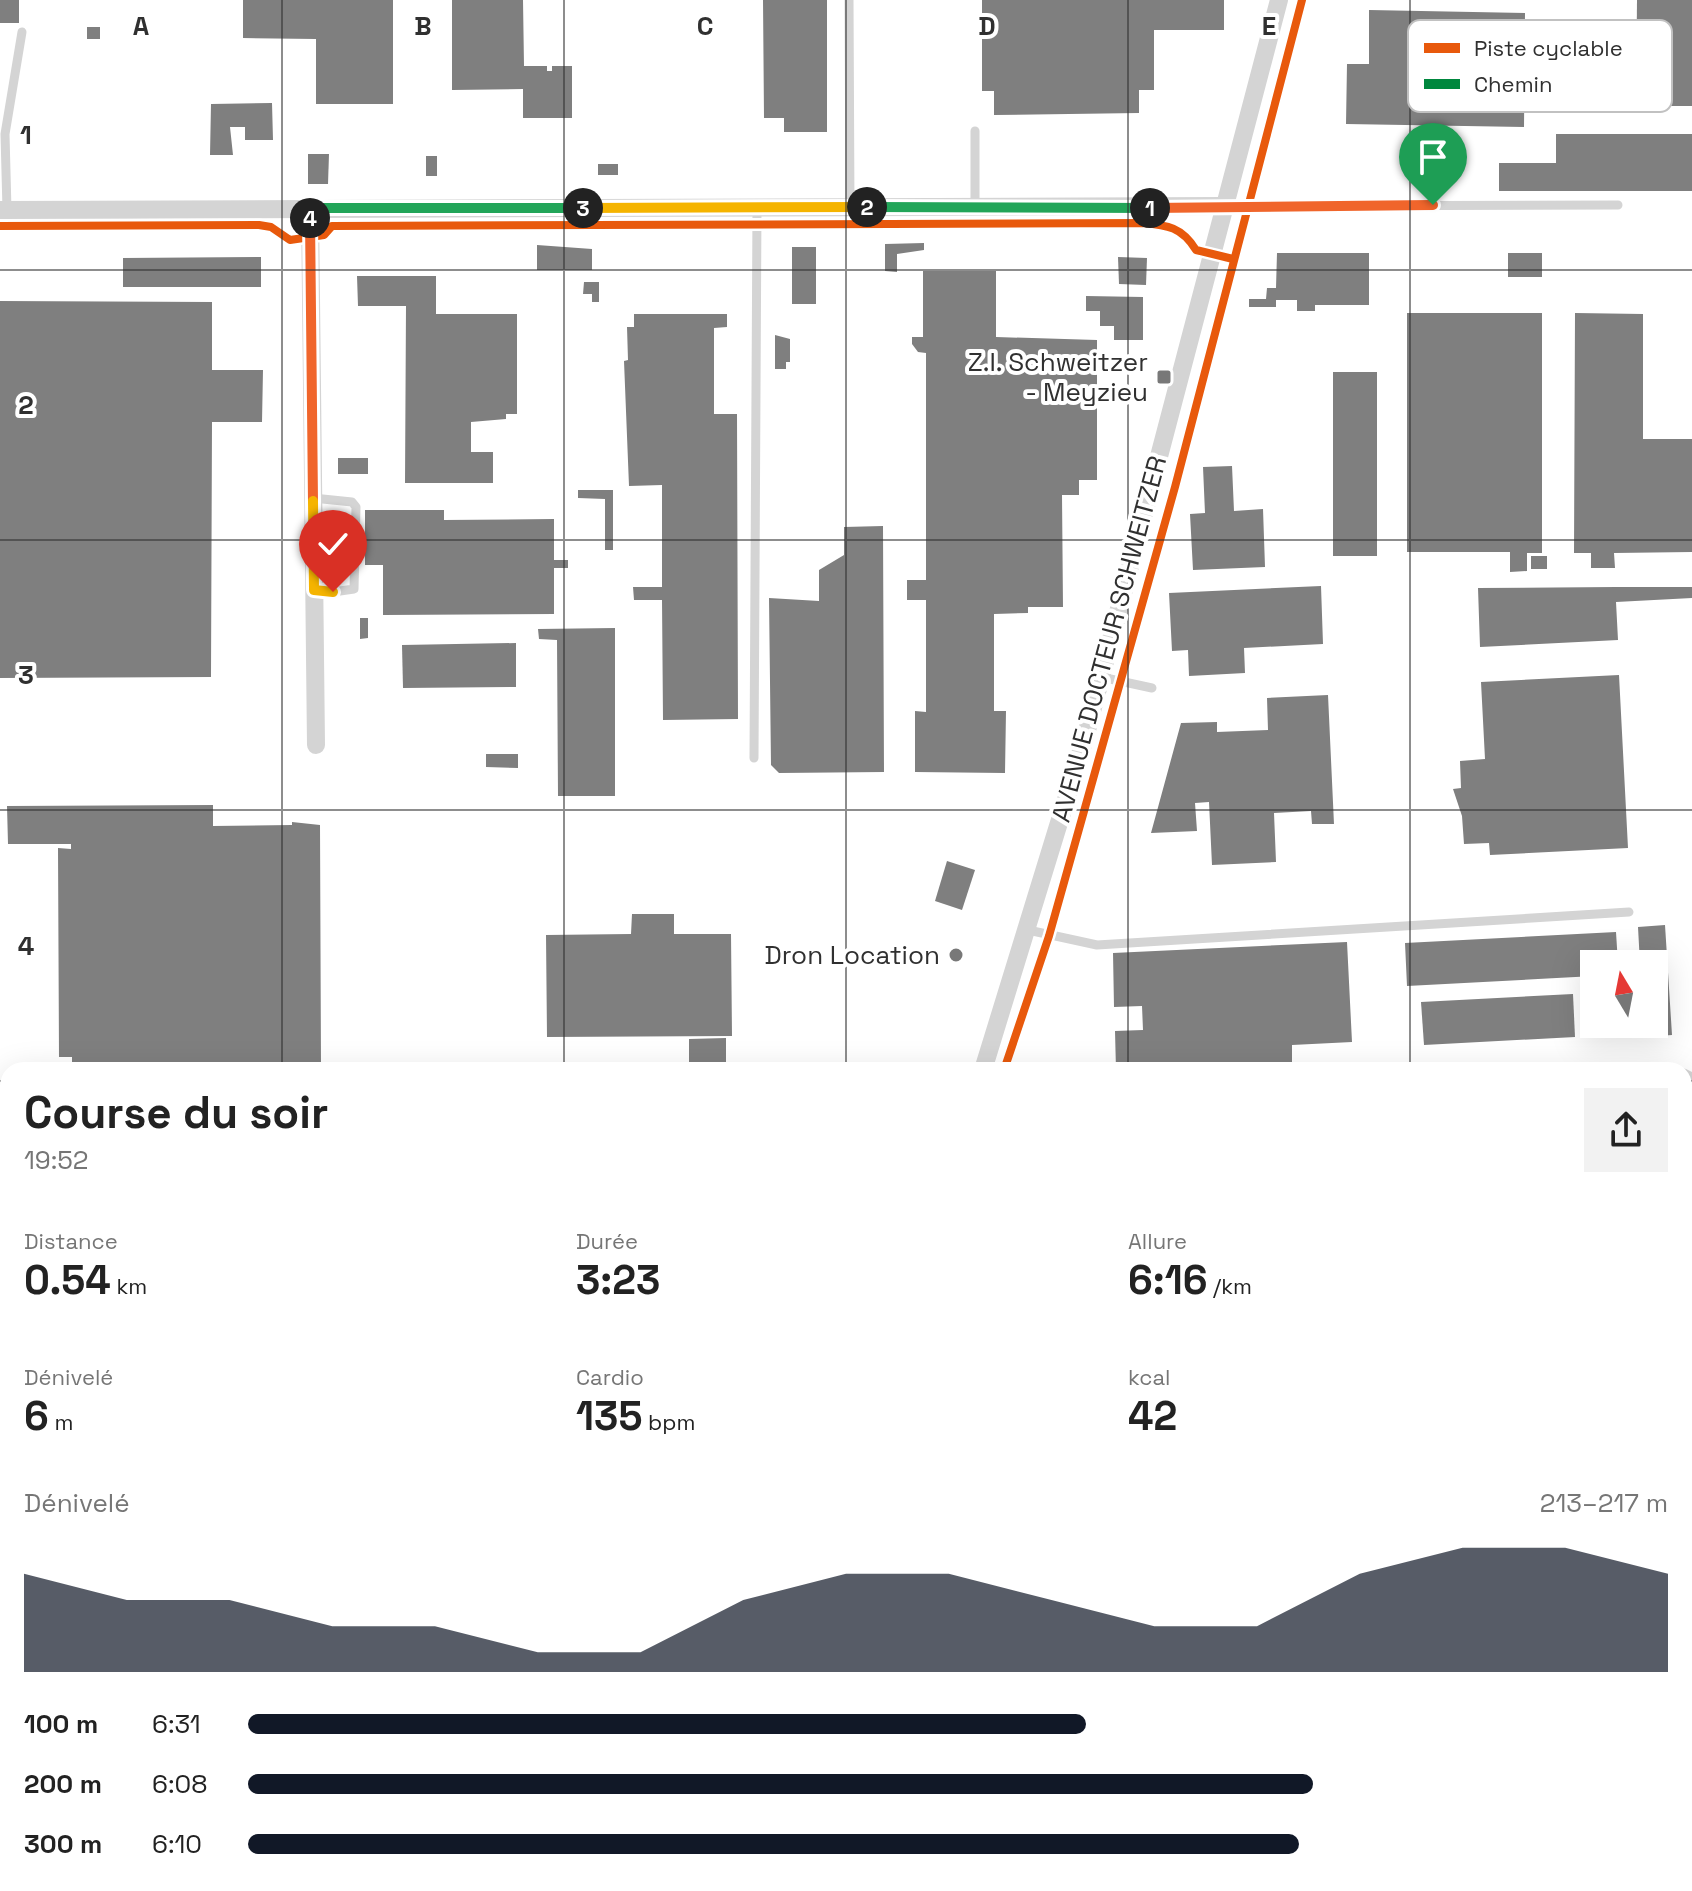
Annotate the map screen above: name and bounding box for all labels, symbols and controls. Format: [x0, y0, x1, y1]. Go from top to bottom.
text: A [133, 9, 150, 43]
text: B [414, 9, 432, 43]
text: C [697, 9, 713, 43]
text: D [978, 9, 996, 43]
text: E [1262, 9, 1276, 43]
legend [1408, 20, 1672, 112]
text: Piste cyclable [1474, 34, 1623, 62]
text: Chemin [1474, 70, 1552, 98]
text: 1 [20, 118, 32, 152]
pin [1399, 123, 1467, 205]
icon: arrive [1411, 135, 1455, 179]
pin: 2 [847, 187, 887, 227]
pin: 3 [563, 188, 603, 228]
pin: 1 [1130, 188, 1170, 228]
text: 2 [860, 193, 874, 221]
text: 3 [576, 194, 590, 222]
text: 1 [1145, 194, 1155, 222]
pin: 4 [290, 198, 330, 238]
text: 4 [303, 204, 317, 232]
place label: Z.I. Schweitzer - Meyzieu [968, 345, 1148, 409]
marker: Z.I. Schweitzer - Meyzieu [1155, 368, 1173, 386]
text: 2 [18, 388, 34, 422]
street label: AVENUE DOCTEUR SCHWEITZER [1044, 452, 1174, 826]
pin [299, 510, 367, 592]
icon: check [311, 522, 355, 566]
text: 3 [18, 658, 34, 692]
text: 4 [18, 929, 34, 963]
place label: Dron Location [765, 938, 940, 972]
marker: Dron Location [947, 946, 965, 964]
north arrow [1580, 950, 1668, 1038]
map controls [1580, 950, 1668, 1038]
text: Course du soir [24, 1085, 328, 1141]
button: share [1584, 1088, 1668, 1172]
text: 19:52 [24, 1143, 88, 1177]
text: Distance [24, 1227, 118, 1255]
text: Durée [576, 1227, 638, 1255]
text: Allure [1128, 1227, 1187, 1255]
text: 0.54 [24, 1255, 111, 1306]
text: 3:23 [576, 1255, 660, 1306]
text: 6:16 [1128, 1255, 1207, 1306]
text: km [111, 1272, 147, 1300]
text: /km [1207, 1272, 1252, 1300]
text: Dénivelé [24, 1363, 113, 1391]
text: Cardio [576, 1363, 644, 1391]
text: kcal [1128, 1363, 1170, 1391]
text: 6 [24, 1391, 49, 1442]
text: 135 [576, 1391, 642, 1442]
text: 42 [1128, 1391, 1177, 1442]
text: m [49, 1408, 73, 1436]
text: bpm [642, 1408, 695, 1436]
text: Dénivelé [24, 1486, 130, 1520]
text: 213–217 m [1540, 1486, 1668, 1520]
text: 100 m [24, 1707, 98, 1741]
text: 6:31 [152, 1707, 201, 1741]
text: 200 m [24, 1767, 102, 1801]
text: 6:08 [152, 1767, 207, 1801]
text: 300 m [24, 1827, 102, 1861]
text: 6:10 [152, 1827, 202, 1861]

